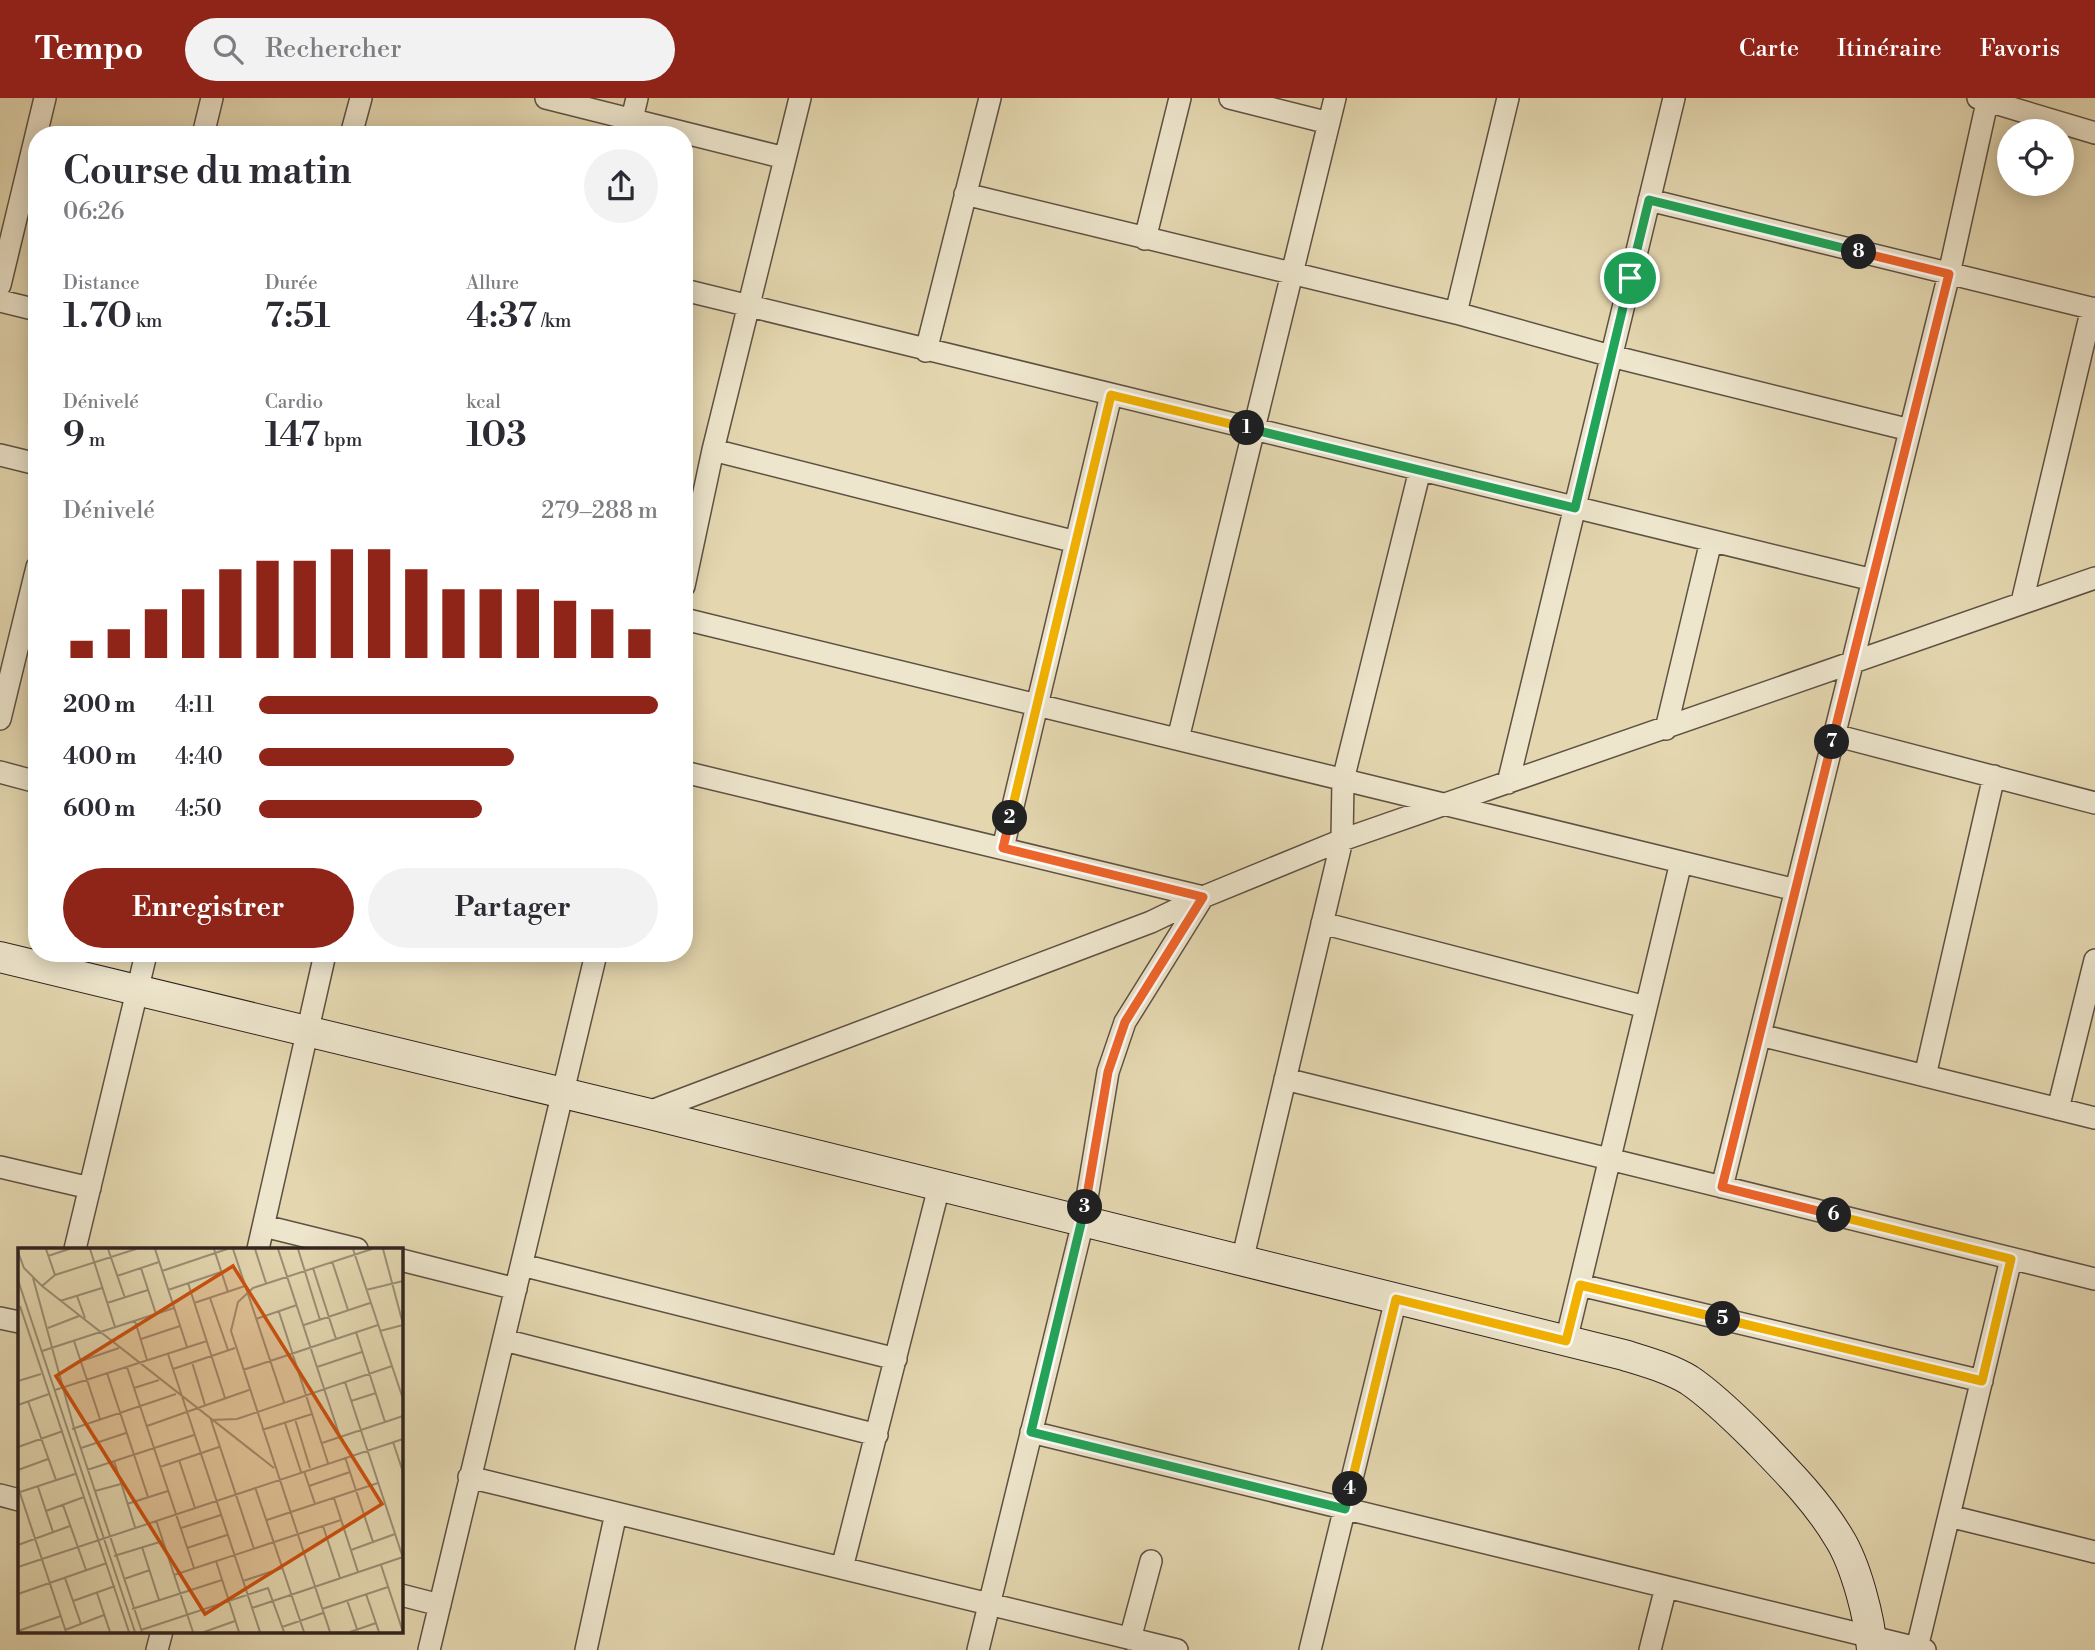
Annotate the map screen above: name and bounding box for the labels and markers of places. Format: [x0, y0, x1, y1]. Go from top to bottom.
pin: 8 [1842, 234, 1876, 270]
pin [1600, 248, 1660, 308]
pin: 1 [1230, 410, 1264, 446]
pin: 7 [1814, 724, 1850, 760]
pin: 2 [992, 800, 1028, 836]
pin: 3 [1068, 1190, 1102, 1224]
pin: 6 [1816, 1198, 1852, 1232]
pin: 5 [1706, 1302, 1740, 1336]
pin: 4 [1332, 1472, 1368, 1506]

